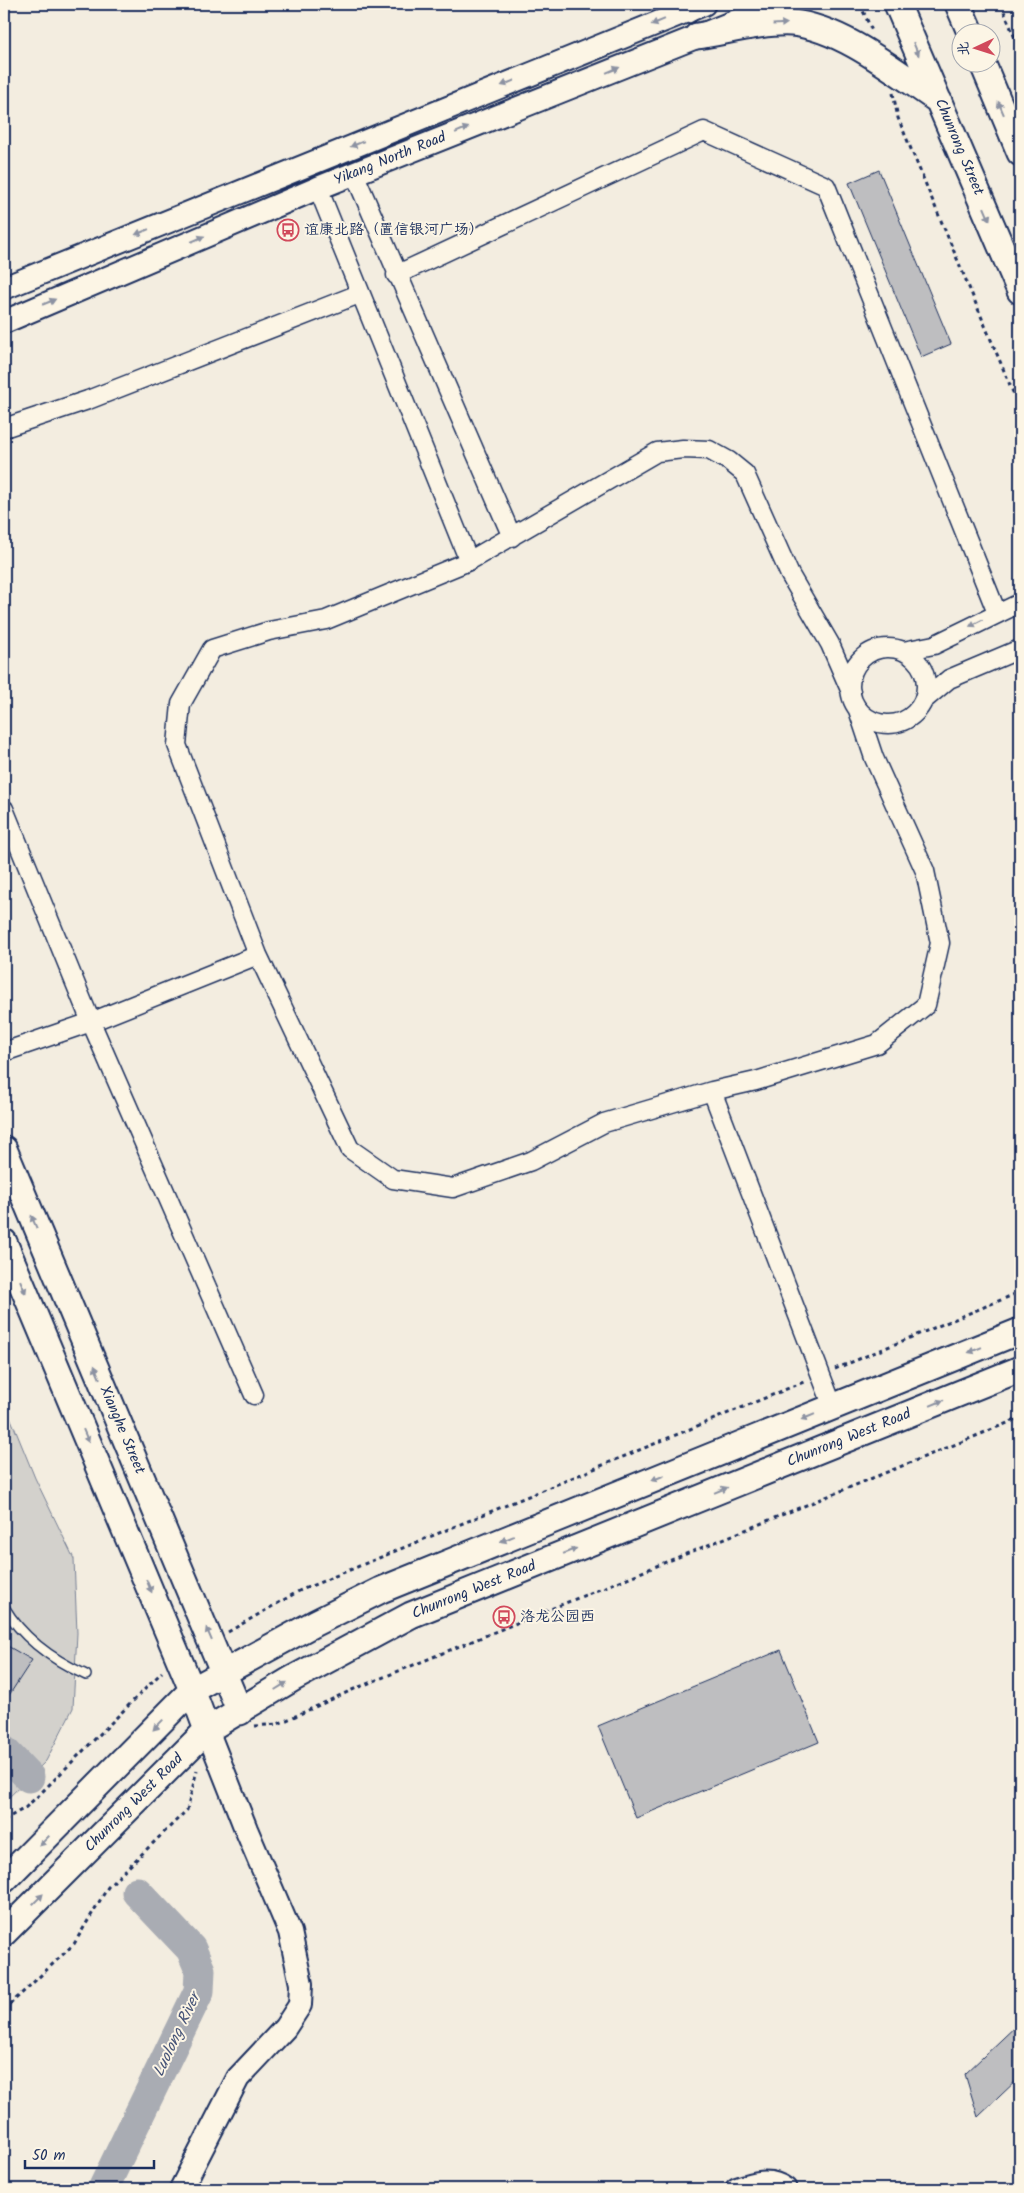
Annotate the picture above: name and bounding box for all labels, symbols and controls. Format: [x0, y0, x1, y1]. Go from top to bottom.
one-way arrow [650, 18, 665, 26]
one-way arrow [772, 19, 788, 27]
north arrow [952, 22, 1002, 72]
text: 北 [953, 41, 975, 57]
one-way arrow [913, 42, 921, 56]
one-way arrow [605, 66, 620, 73]
one-way arrow [501, 80, 515, 88]
street label: Chunrong Street [928, 95, 990, 199]
one-way arrow [997, 101, 1005, 115]
street label: Yikang North Road [330, 125, 450, 192]
one-way arrow [455, 126, 469, 134]
one-way arrow [350, 141, 364, 149]
one-way arrow [984, 207, 992, 221]
bus stop icon: 谊康北路（置信银河广场） [276, 218, 300, 242]
place label: 谊康北路（置信银河广场） [304, 218, 484, 242]
one-way arrow [134, 228, 149, 236]
one-way arrow [191, 234, 205, 242]
one-way arrow [42, 298, 56, 306]
one-way arrow [969, 619, 983, 627]
one-way arrow [30, 1215, 38, 1229]
one-way arrow [19, 1279, 27, 1294]
one-way arrow [968, 1346, 982, 1354]
one-way arrow [93, 1365, 101, 1379]
street label: Xianghe Street [93, 1382, 151, 1478]
one-way arrow [930, 1399, 945, 1407]
street label: Chunrong West Road [783, 1402, 915, 1474]
one-way arrow [800, 1413, 815, 1421]
one-way arrow [82, 1429, 90, 1443]
one-way arrow [650, 1475, 665, 1482]
one-way arrow [714, 1486, 729, 1494]
one-way arrow [499, 1535, 514, 1543]
one-way arrow [563, 1546, 577, 1554]
street label: Chunrong West Road [408, 1554, 540, 1626]
one-way arrow [145, 1579, 153, 1593]
bus stop icon: 洛龙公园西 [492, 1605, 516, 1629]
place label: 洛龙公园西 [520, 1605, 595, 1629]
one-way arrow [204, 1627, 212, 1641]
one-way arrow [274, 1681, 288, 1691]
one-way arrow [152, 1719, 164, 1731]
street label: Chunrong West Road [79, 1748, 189, 1858]
one-way arrow [38, 1835, 50, 1847]
one-way arrow [32, 1893, 44, 1905]
water label: Luolong River [147, 1986, 209, 2081]
scale bar [25, 2138, 154, 2170]
text: 50 m [32, 2144, 66, 2168]

